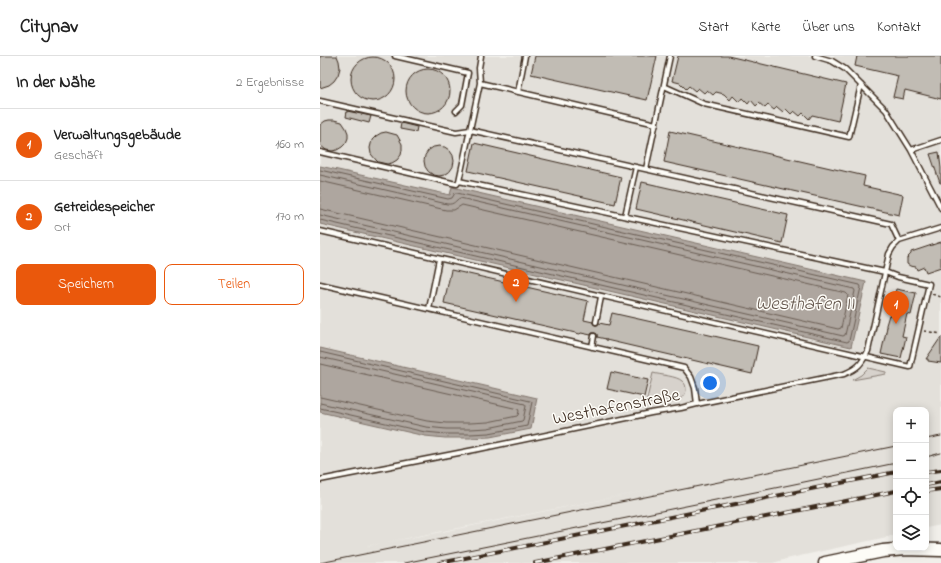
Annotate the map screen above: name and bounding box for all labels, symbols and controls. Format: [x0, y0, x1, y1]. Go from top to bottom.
text: Citynav [20, 14, 78, 41]
text: Start [699, 17, 729, 38]
text: Karte [751, 17, 781, 38]
text: Über uns [803, 17, 855, 38]
text: Kontakt [877, 17, 921, 38]
text: In der Nähe [16, 70, 95, 95]
text: 2 Ergebnisse [236, 73, 304, 92]
text: Verwaltungsgebäude [54, 124, 181, 146]
text: 1 [27, 135, 31, 154]
text: 160 m [275, 135, 304, 154]
text: Geschäft [54, 146, 103, 165]
text: Getreidespeicher [54, 196, 155, 218]
text: 2 [26, 207, 32, 226]
text: 170 m [276, 207, 304, 226]
text: Ort [54, 218, 71, 237]
button: Speichern [16, 264, 156, 305]
button: Teilen [164, 264, 304, 305]
pin: 2 [503, 269, 529, 302]
water label: Westhafen II [756, 291, 855, 318]
pin: 1 [883, 291, 909, 324]
your location [700, 373, 720, 393]
street label: Westhafenstraße [551, 383, 683, 433]
map controls [893, 407, 929, 551]
button: + [893, 407, 929, 443]
button: − [893, 443, 929, 479]
button: locate [893, 479, 929, 515]
button: layers [893, 515, 929, 551]

